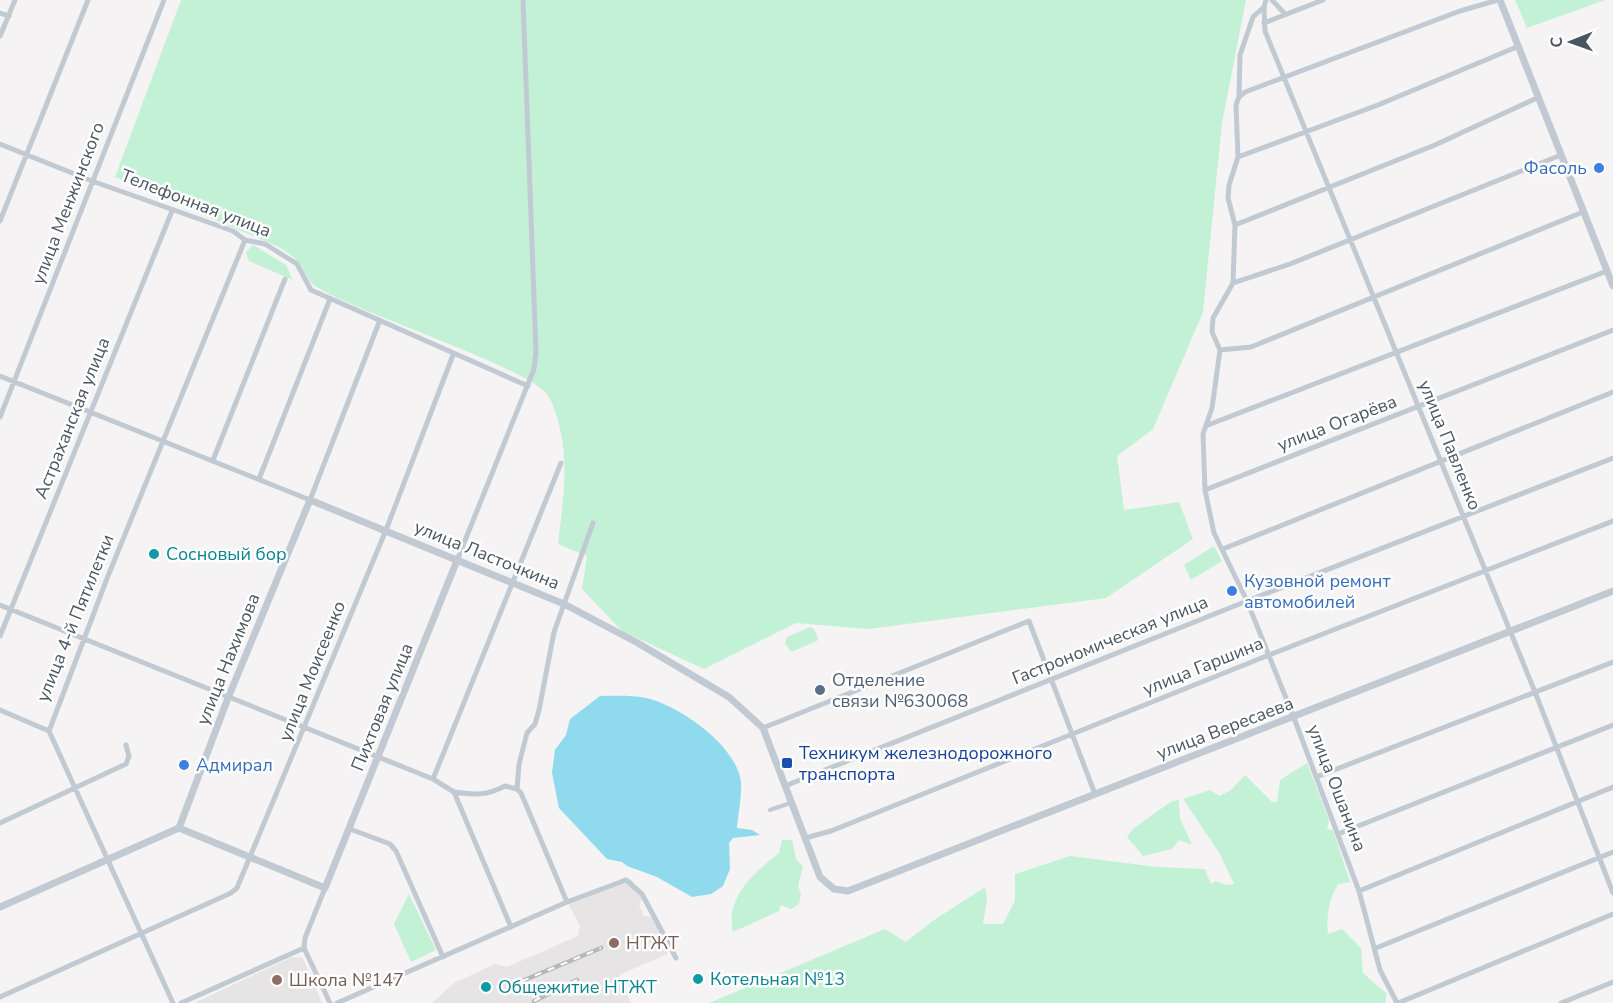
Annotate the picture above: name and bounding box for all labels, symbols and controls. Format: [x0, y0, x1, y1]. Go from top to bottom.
north arrow [1541, 12, 1601, 72]
text: С [1546, 36, 1568, 48]
street label: улица Менжинского [26, 118, 110, 288]
place label: Фасоль [1524, 156, 1587, 180]
marker: Фасоль [1592, 161, 1606, 175]
street label: Телефонная улица [117, 163, 275, 243]
street label: Астраханская улица [29, 334, 115, 502]
street label: улица Павленко [1413, 376, 1487, 514]
street label: улица Огарёва [1274, 389, 1400, 457]
street label: улица Ласточкина [411, 515, 563, 595]
street label: улица 4-й Пятилетки [30, 531, 120, 705]
place label: Сосновый бор [166, 542, 287, 566]
marker: Сосновый бор [147, 547, 161, 561]
place label: Кузовной ремонт автомобилей [1244, 569, 1390, 614]
marker: Кузовной ремонт автомобилей [1225, 584, 1239, 598]
street label: улица Нахимова [191, 590, 265, 728]
street label: Гастрономическая улица [1008, 590, 1212, 690]
street label: улица Моисеенко [273, 597, 351, 745]
street label: улица Гаршина [1139, 631, 1267, 701]
street label: Пихтовая улица [345, 639, 419, 775]
place label: Отделение связи №630068 [832, 668, 968, 713]
marker: Отделение связи №630068 [813, 683, 827, 697]
street label: улица Вересаева [1153, 691, 1297, 765]
street label: улица Ошанина [1302, 721, 1372, 855]
place label: Техникум железнодорожного транспорта [799, 741, 1052, 786]
place label: Адмирал [196, 753, 273, 777]
marker: Техникум железнодорожного транспорта [780, 756, 794, 770]
marker: Адмирал [177, 758, 191, 772]
place label: НТЖТ [626, 931, 679, 955]
marker: НТЖТ [607, 936, 621, 950]
place label: Котельная №13 [710, 967, 845, 991]
place label: Школа №147 [289, 968, 404, 992]
marker: Котельная №13 [691, 972, 705, 986]
marker: Школа №147 [270, 973, 284, 987]
place label: Общежитие НТЖТ [498, 975, 657, 999]
marker: Общежитие НТЖТ [479, 980, 493, 994]

